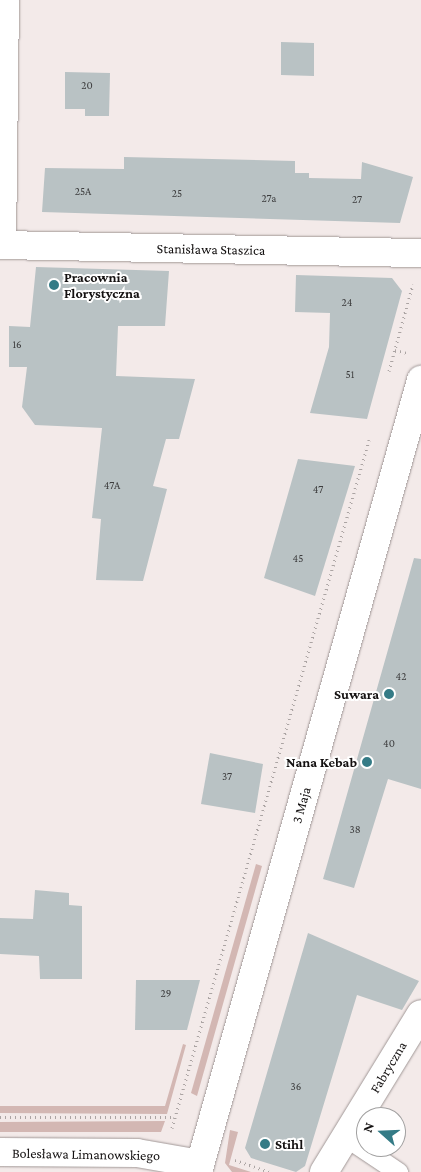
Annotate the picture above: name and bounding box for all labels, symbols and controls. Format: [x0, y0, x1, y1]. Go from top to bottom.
house number: 20 [81, 78, 93, 92]
house number: 25A [75, 184, 91, 198]
house number: 25 [172, 186, 182, 200]
house number: 27a [262, 191, 276, 205]
house number: 27 [352, 192, 362, 206]
street label: Stanisława Staszica [157, 240, 265, 258]
place label: Pracownia Florystyczna [64, 269, 140, 302]
marker: Pracownia Florystyczna [48, 279, 60, 291]
house number: 24 [342, 295, 352, 309]
house number: 16 [12, 337, 22, 351]
house number: 51 [346, 367, 354, 381]
house number: 47A [104, 478, 120, 492]
house number: 47 [313, 482, 323, 496]
house number: 45 [293, 551, 303, 565]
house number: 42 [396, 669, 406, 683]
place label: Suwara [334, 686, 379, 702]
marker: Suwara [383, 688, 395, 700]
house number: 40 [383, 736, 395, 750]
place label: Nana Kebab [286, 754, 357, 770]
marker: Nana Kebab [361, 756, 373, 768]
house number: 37 [222, 769, 232, 783]
street label: 3 Maja [288, 785, 314, 825]
house number: 38 [349, 822, 361, 836]
house number: 29 [161, 986, 171, 1000]
street label: Fabryczna [366, 1038, 410, 1096]
house number: 36 [291, 1079, 301, 1093]
north arrow [356, 1107, 406, 1157]
text: N [359, 1120, 377, 1134]
place label: Stihl [275, 1136, 303, 1152]
marker: Stihl [259, 1138, 271, 1150]
street label: Bolesława Limanowskiego [12, 1144, 160, 1164]

